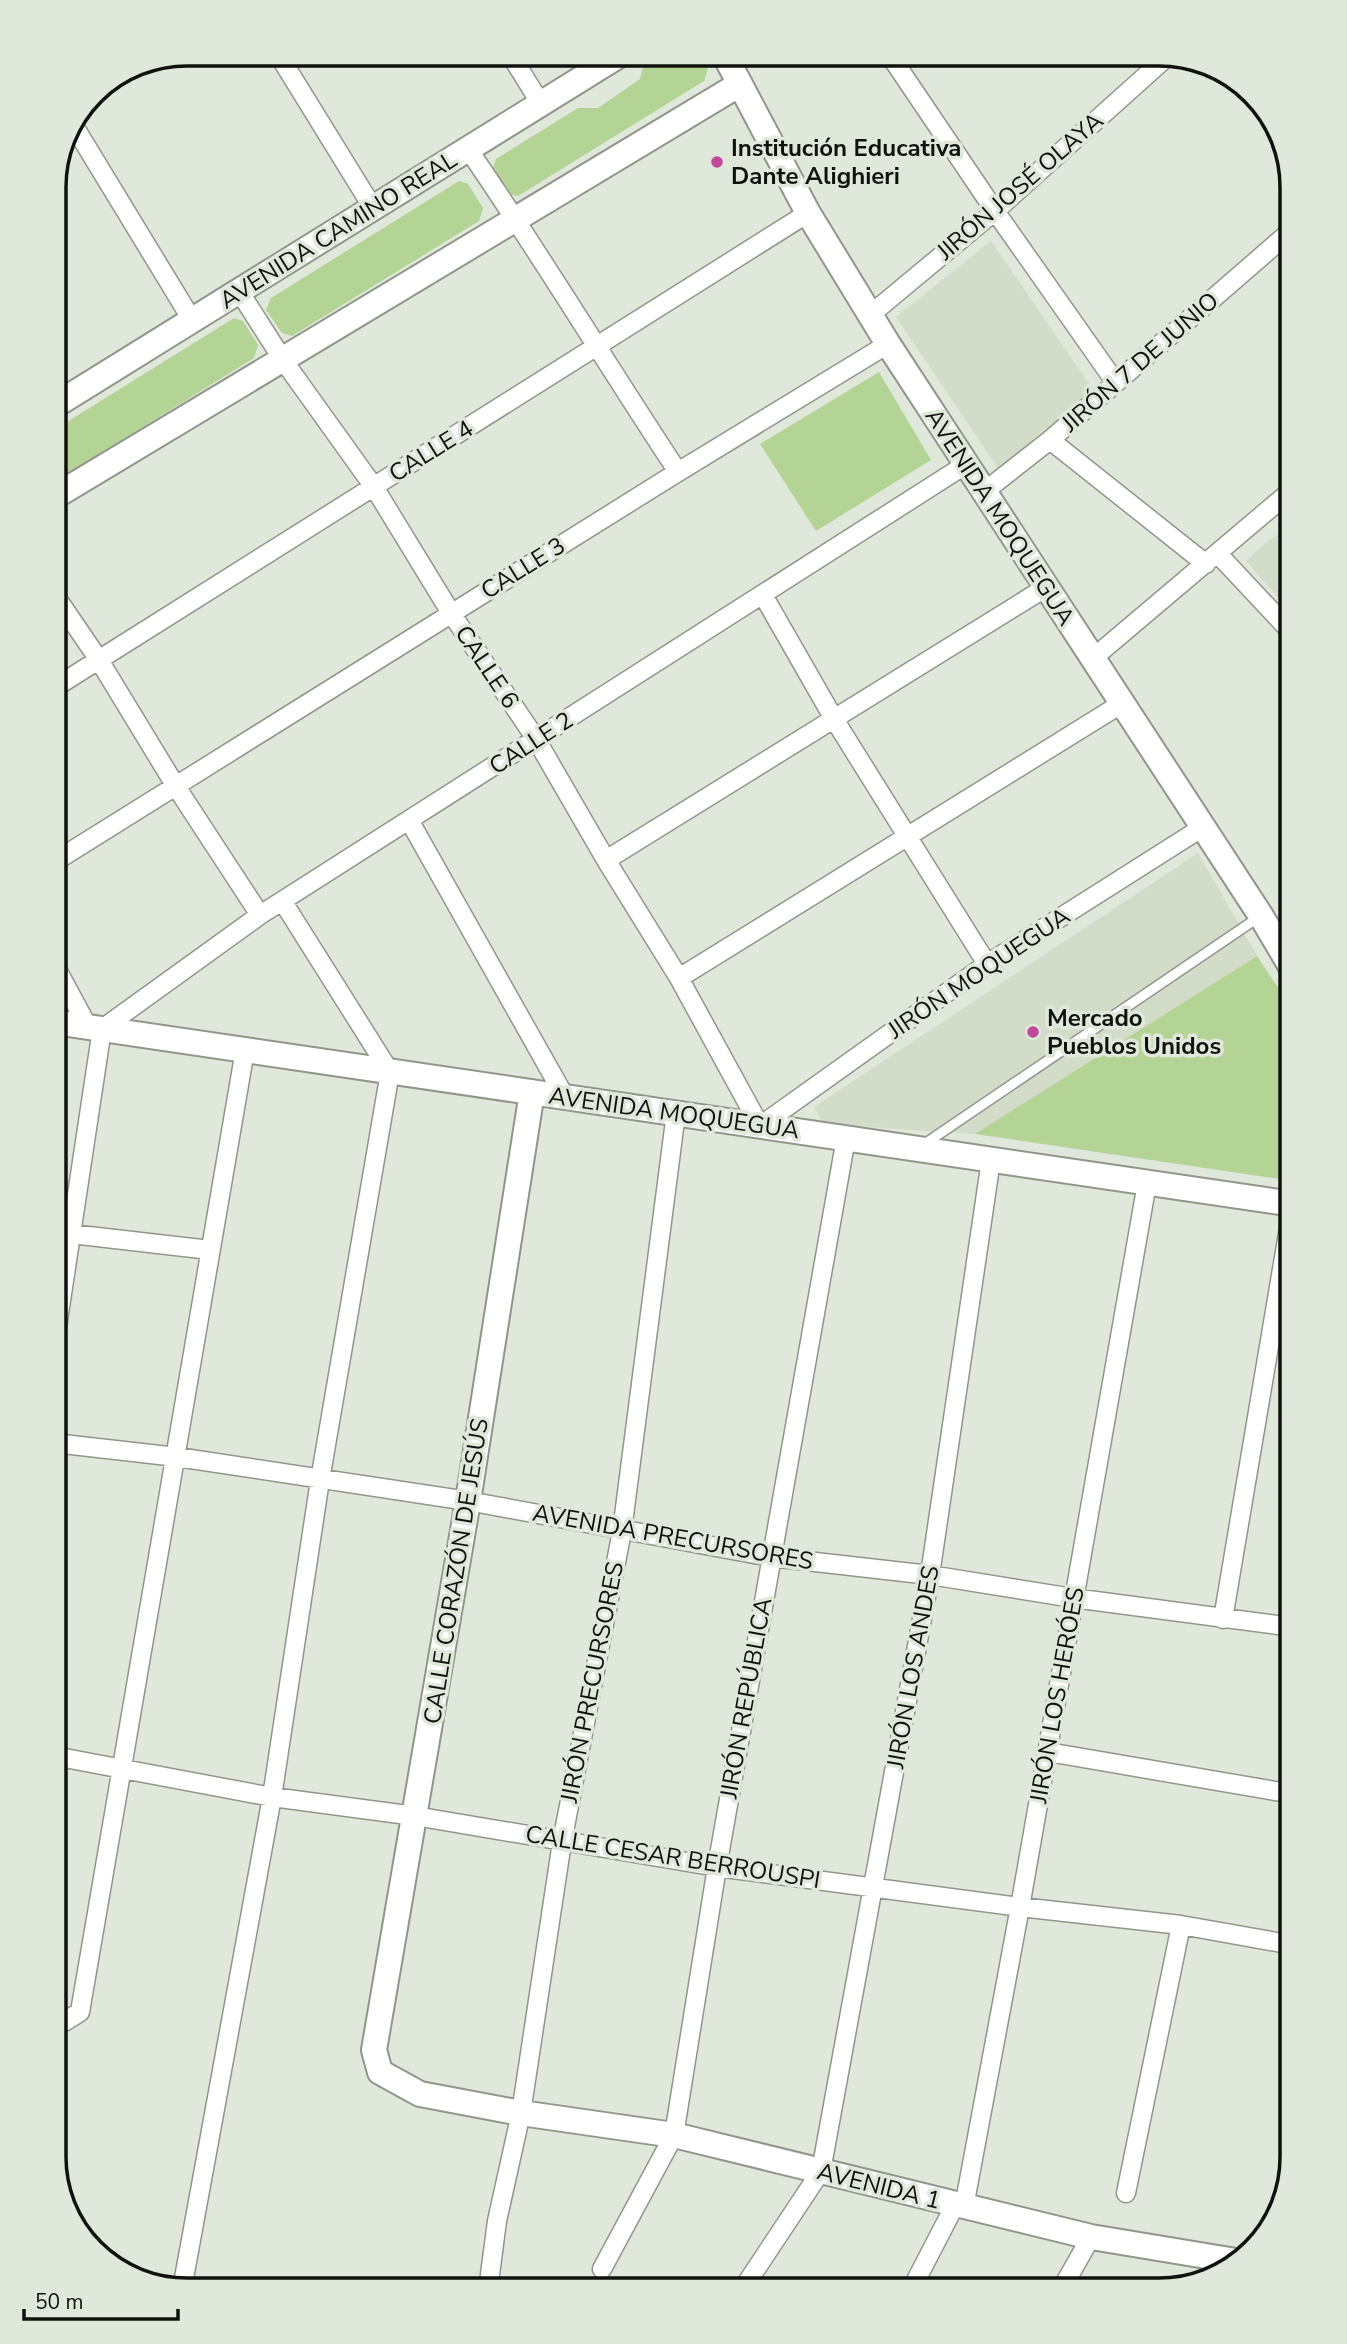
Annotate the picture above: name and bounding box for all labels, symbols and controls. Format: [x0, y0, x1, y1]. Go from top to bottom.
street label: JIRÓN JOSÉ OLAYA [929, 105, 1110, 268]
place label: Institución Educativa Dante Alighieri [731, 132, 961, 192]
street label: AVENIDA CAMINO REAL [213, 144, 463, 316]
marker: Institución Educativa Dante Alighieri [709, 154, 725, 170]
street label: JIRÓN 7 DE JUNIO [1054, 285, 1225, 440]
street label: AVENIDA MOQUEGUA [918, 402, 1083, 632]
street label: CALLE 4 [383, 413, 479, 489]
street label: CALLE 3 [475, 530, 571, 606]
street label: CALLE 6 [447, 619, 527, 715]
street label: CALLE 2 [483, 704, 579, 782]
street label: JIRÓN MOQUEGUA [881, 900, 1077, 1046]
place label: Mercado Pueblos Unidos [1047, 1002, 1221, 1062]
marker: Mercado Pueblos Unidos [1025, 1024, 1041, 1040]
street label: AVENIDA MOQUEGUA [547, 1080, 802, 1147]
street label: CALLE CORAZÓN DE JESÚS [416, 1416, 496, 1726]
street label: AVENIDA PRECURSORES [530, 1497, 816, 1577]
street label: JIRÓN PRECURSORES [553, 1559, 631, 1806]
street label: JIRÓN LOS ANDES [879, 1563, 947, 1772]
street label: JIRÓN LOS HERÓES [1022, 1584, 1092, 1807]
street label: JIRÓN REPÚBLICA [712, 1595, 780, 1802]
street label: CALLE CESAR BERROUSPI [523, 1818, 823, 1896]
street label: AVENIDA 1 [814, 2155, 944, 2217]
scale bar [24, 2278, 178, 2322]
text: 50 m [35, 2288, 84, 2316]

